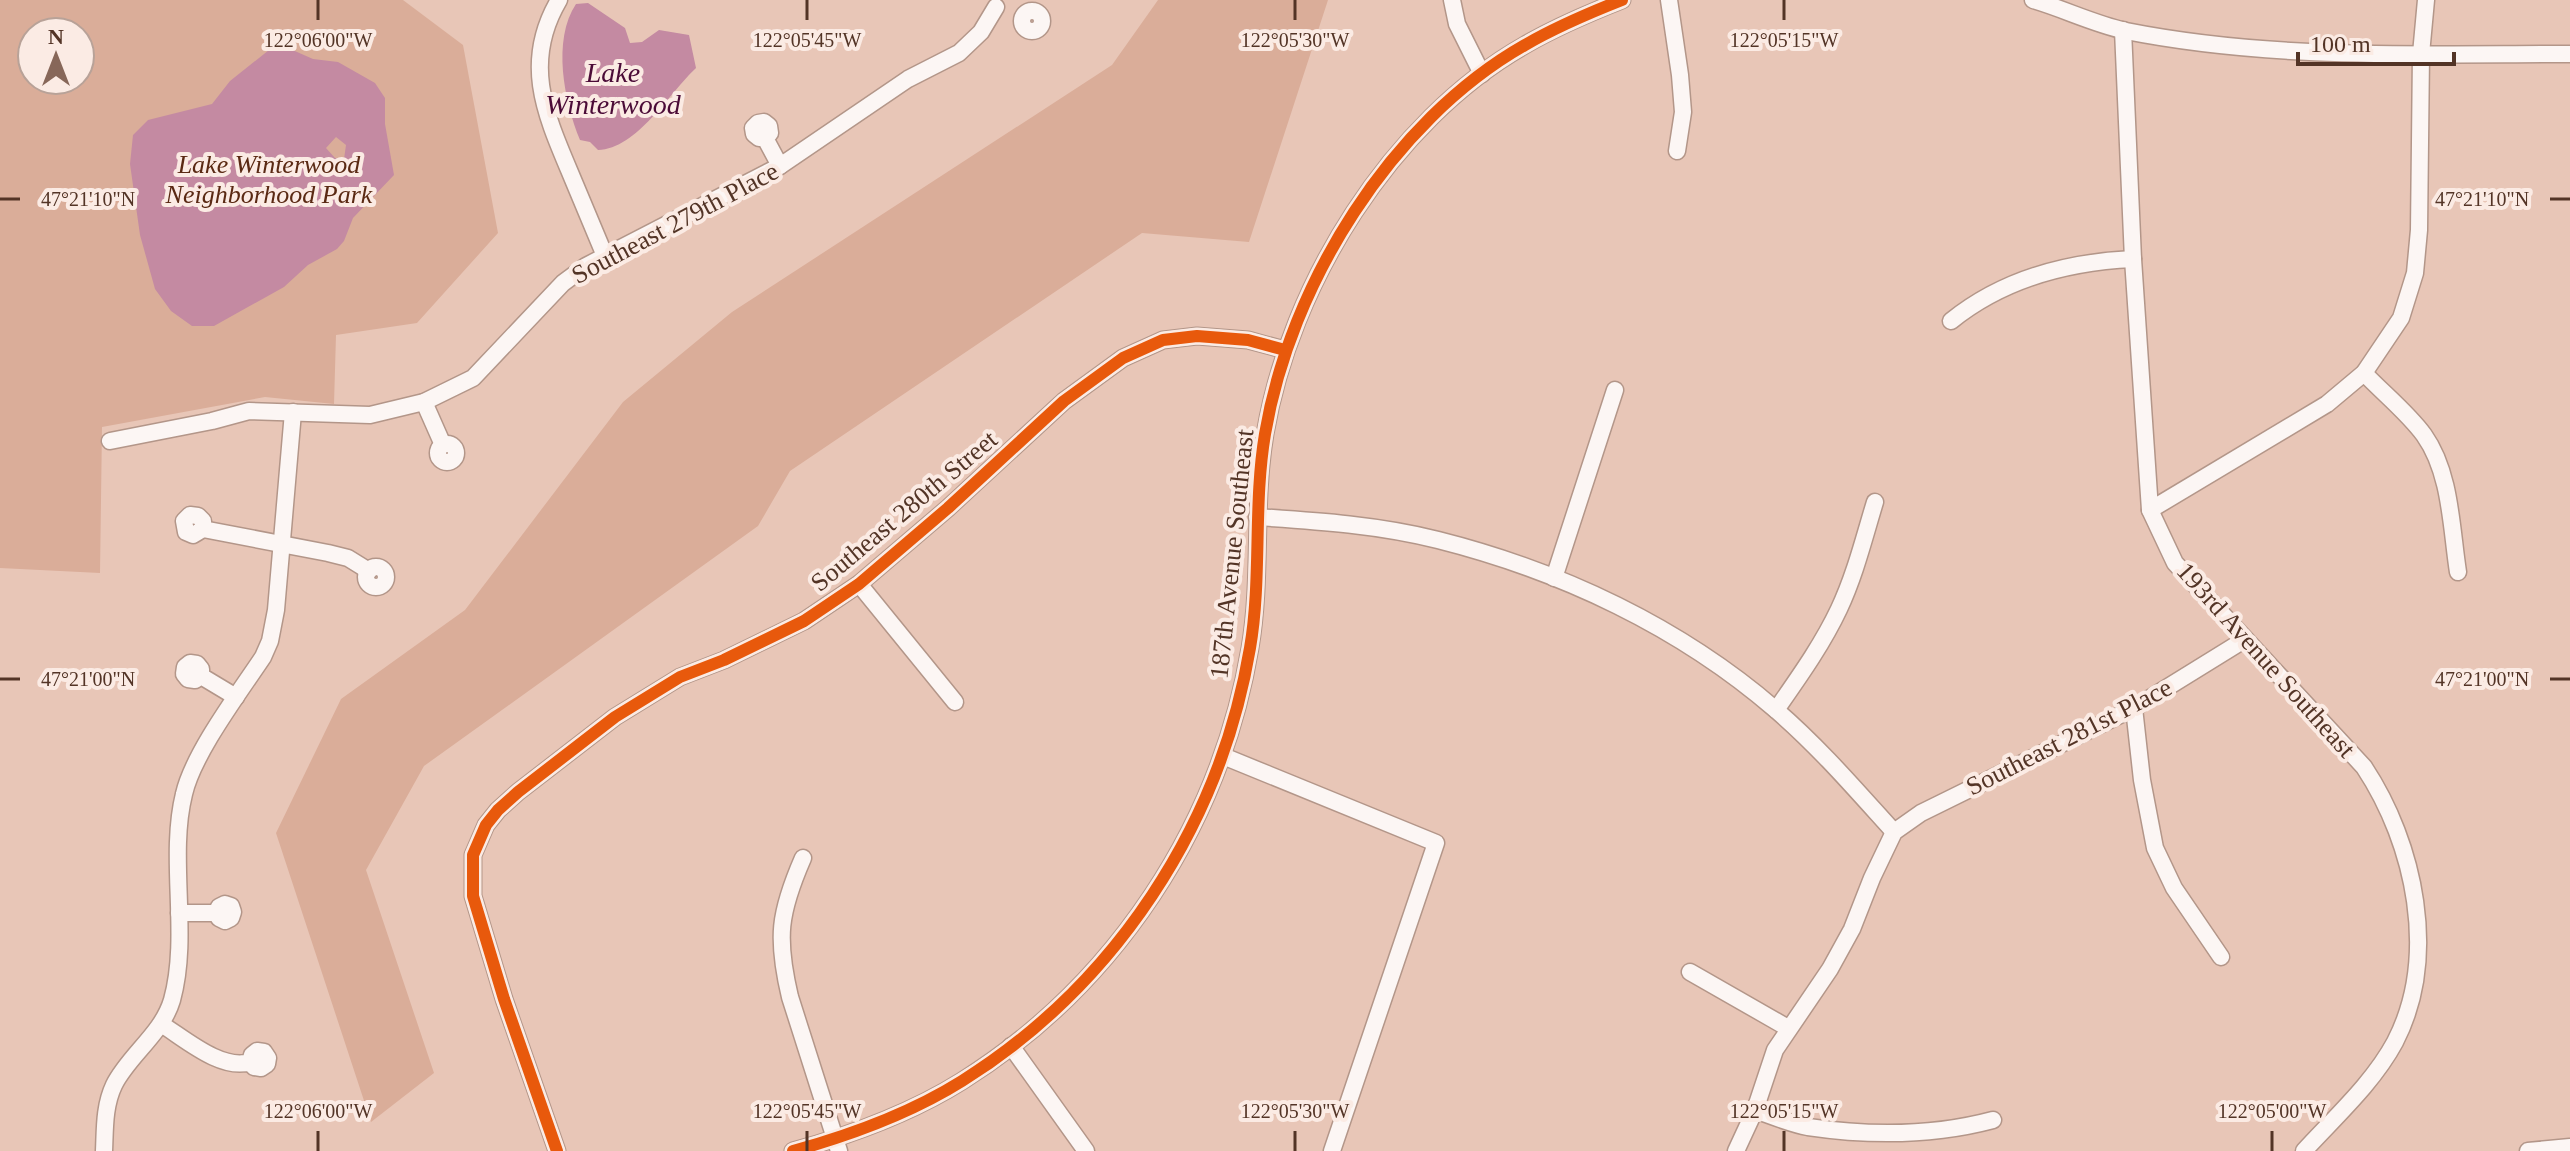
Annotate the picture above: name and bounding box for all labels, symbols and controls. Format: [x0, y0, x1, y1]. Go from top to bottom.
north arrow [16, 16, 96, 96]
scale bar [2298, 16, 2454, 66]
text: N [48, 24, 64, 49]
text: 122°06'00"W [264, 29, 372, 51]
text: 122°05'45"W [753, 29, 861, 51]
text: 122°05'30"W [1241, 29, 1349, 51]
text: 122°05'15"W [1730, 29, 1838, 51]
text: 100 m [2310, 31, 2371, 57]
water label: Lake Winterwood [545, 57, 682, 120]
park label: Lake Winterwood Neighborhood Park [165, 150, 373, 209]
street label: Southeast 279th Place [567, 156, 783, 290]
text: 47°21'10"N [41, 188, 135, 210]
text: 47°21'10"N [2435, 188, 2529, 210]
street label: Southeast 280th Street [805, 424, 1004, 597]
street label: 187th Avenue Southeast [1204, 427, 1260, 680]
street label: 193rd Avenue Southeast [2171, 557, 2362, 764]
text: 47°21'00"N [41, 668, 135, 690]
text: 47°21'00"N [2435, 668, 2529, 690]
street label: Southeast 281st Place [1961, 673, 2177, 801]
text: 122°06'00"W [264, 1100, 372, 1122]
text: 122°05'45"W [753, 1100, 861, 1122]
text: 122°05'30"W [1241, 1100, 1349, 1122]
text: 122°05'15"W [1730, 1100, 1838, 1122]
text: 122°05'00"W [2218, 1100, 2326, 1122]

